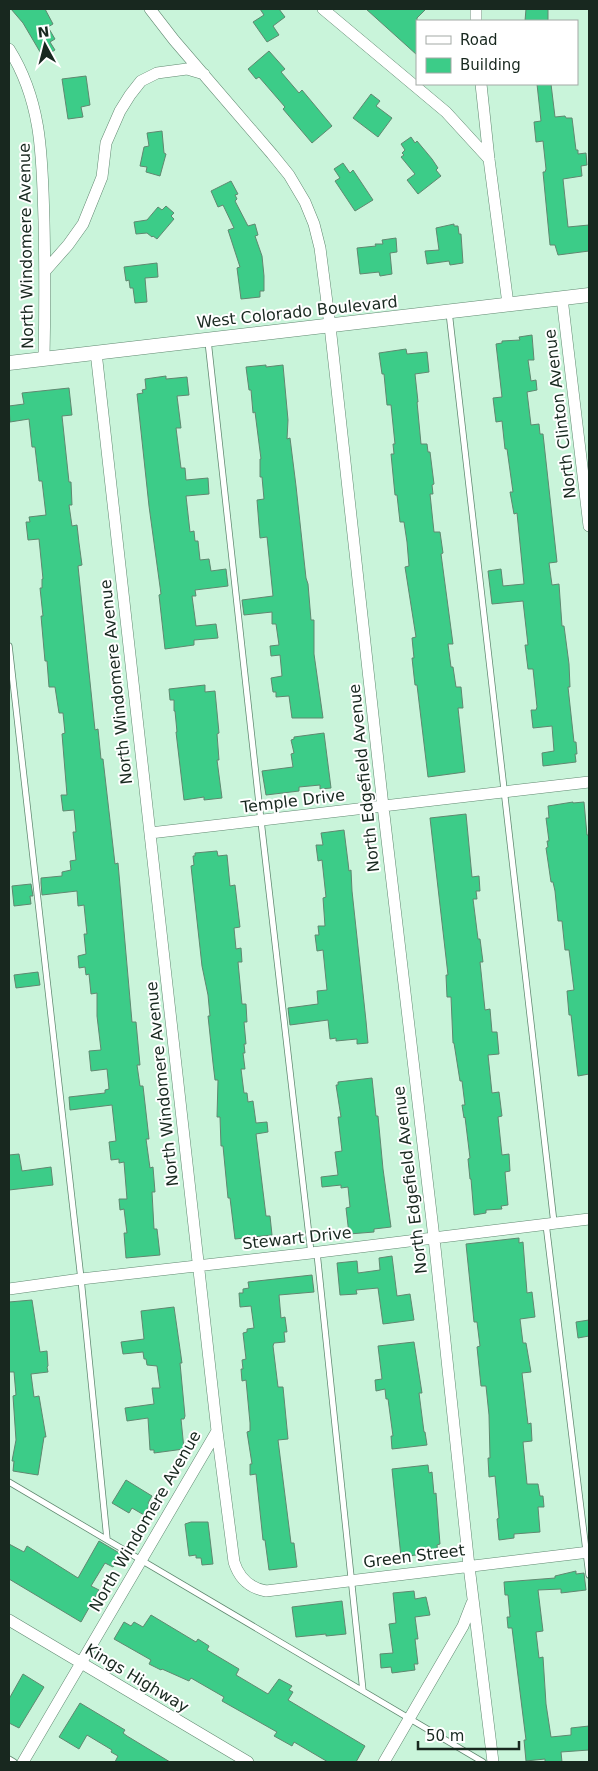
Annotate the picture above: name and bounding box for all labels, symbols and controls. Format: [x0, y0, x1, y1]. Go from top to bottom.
north arrow [20, 20, 70, 70]
legend [416, 20, 578, 85]
text: N [37, 23, 50, 41]
text: Road [460, 31, 498, 49]
text: Building [460, 56, 521, 74]
street label: North Windomere Avenue [15, 143, 37, 349]
street label: West Colorado Boulevard [196, 292, 398, 332]
street label: North Clinton Avenue [540, 328, 580, 500]
street label: North Windomere Avenue [96, 579, 136, 785]
street label: North Edgefield Avenue [345, 683, 383, 873]
street label: Temple Drive [239, 785, 346, 817]
street label: North Windomere Avenue [142, 981, 182, 1187]
street label: North Edgefield Avenue [389, 1085, 431, 1275]
street label: Stewart Drive [241, 1223, 353, 1253]
street label: North Windomere Avenue [85, 1427, 205, 1615]
street label: Green Street [362, 1540, 466, 1572]
street label: Kings Highway [82, 1640, 192, 1716]
scale bar [418, 1718, 519, 1750]
text: 50 m [426, 1727, 464, 1745]

